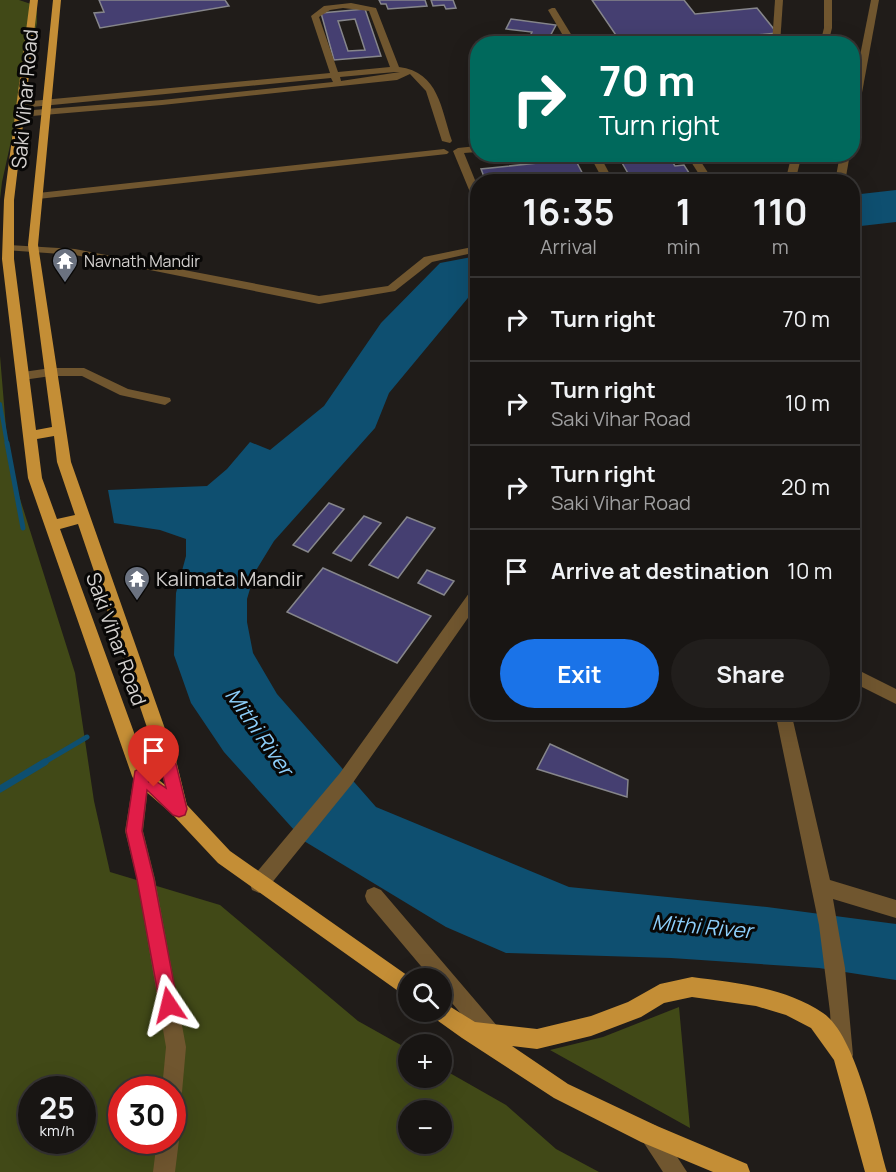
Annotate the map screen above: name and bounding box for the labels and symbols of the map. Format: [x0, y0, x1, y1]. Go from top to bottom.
street label: Saki Vihar Road [5, 28, 44, 170]
temple icon: Navnath Mandir [50, 246, 80, 284]
place label: Navnath Mandir [84, 250, 200, 272]
temple icon: Kalimata Mandir [122, 564, 152, 602]
place label: Kalimata Mandir [156, 565, 303, 592]
street label: Saki Vihar Road [80, 568, 153, 709]
water label: Mithi River [219, 682, 302, 783]
pin [128, 725, 179, 787]
water label: Mithi River [651, 908, 756, 945]
position arrow [137, 973, 201, 1037]
speed limit sign: 30 [108, 1076, 186, 1154]

